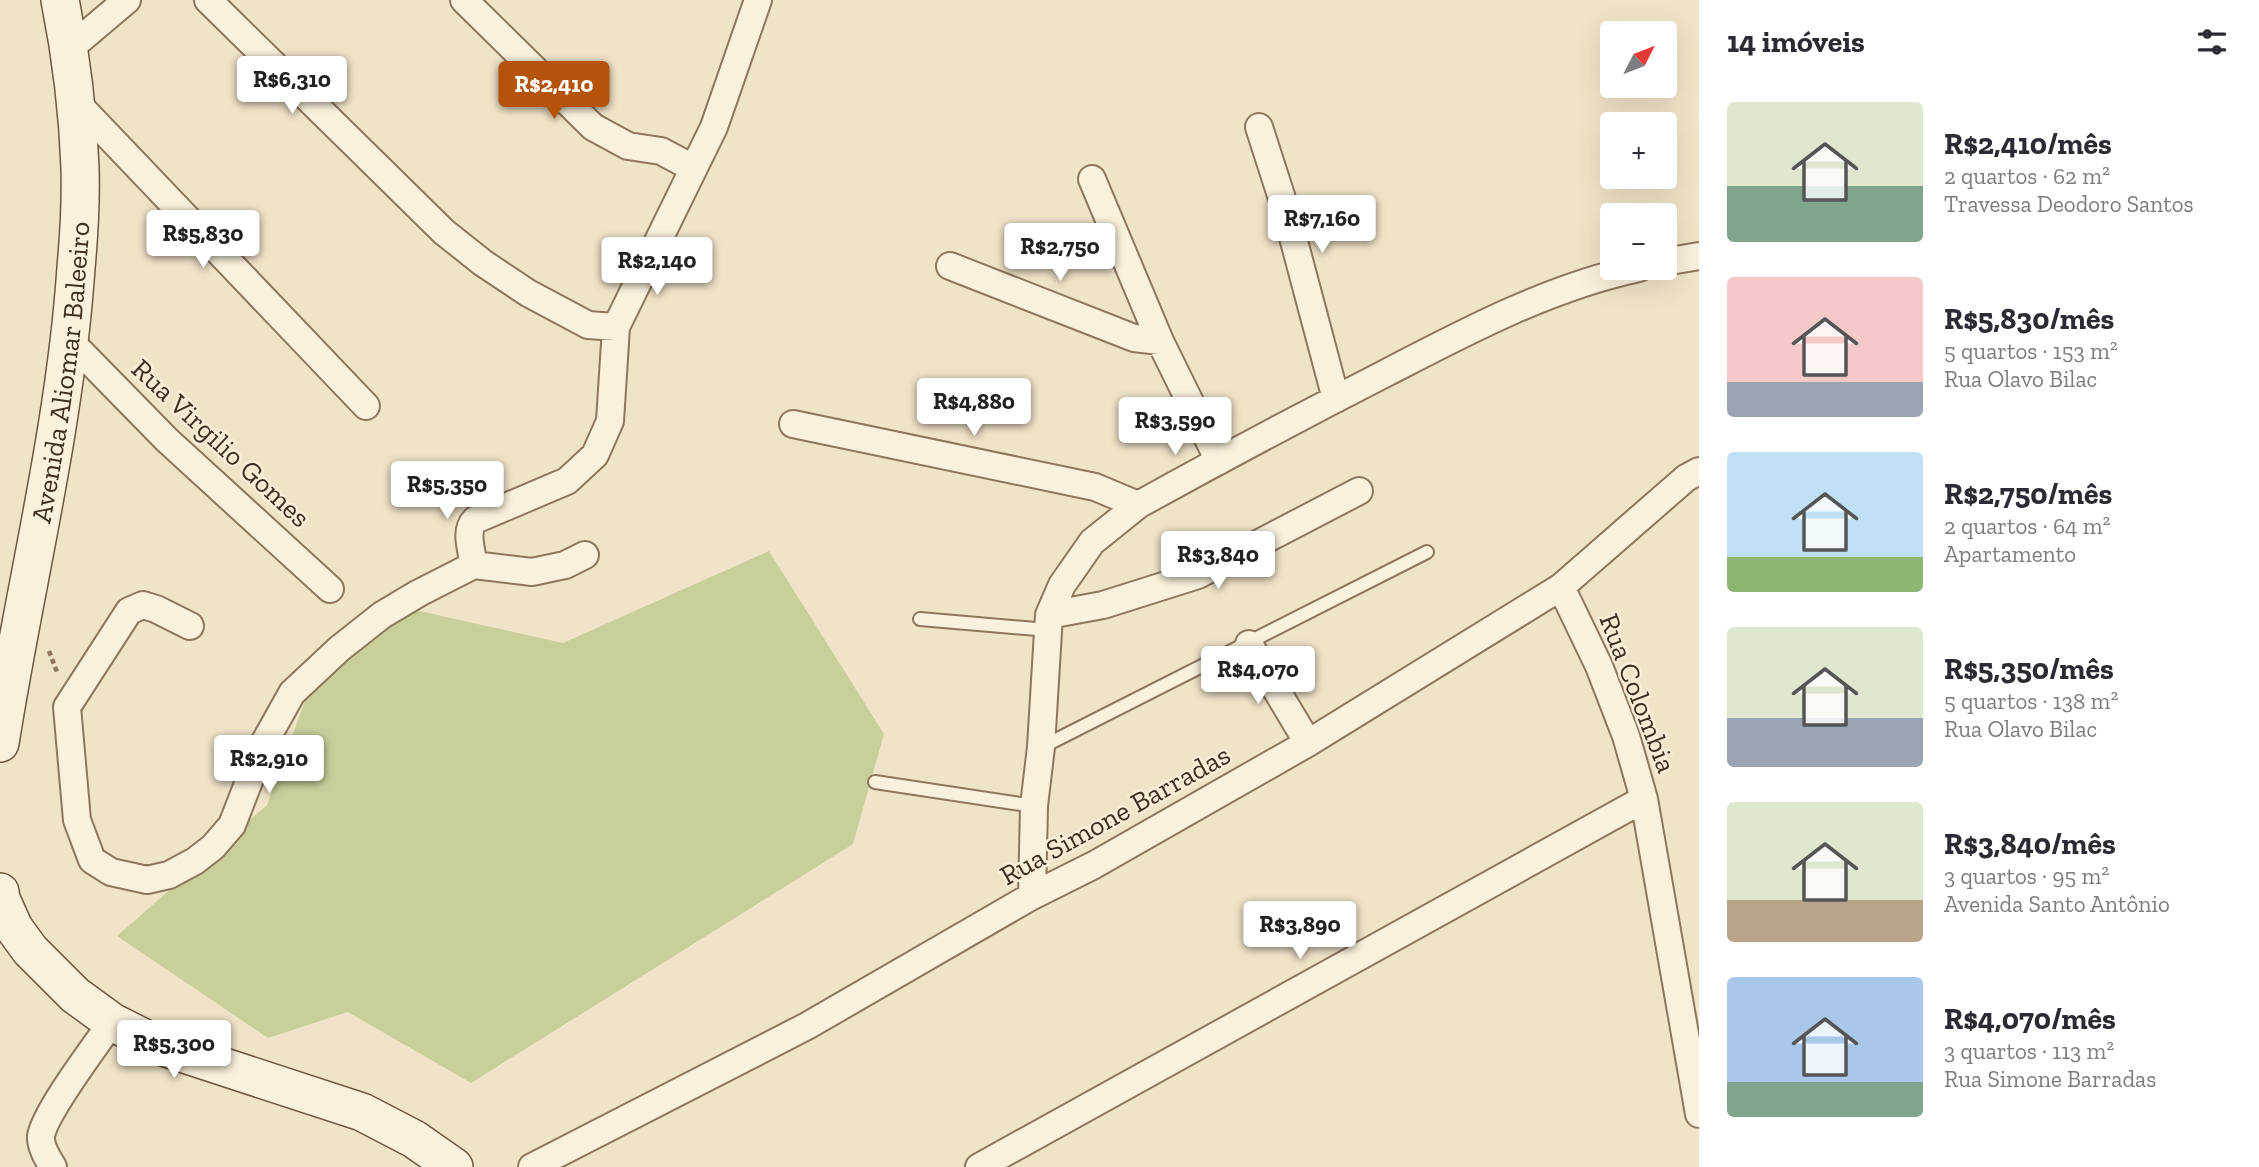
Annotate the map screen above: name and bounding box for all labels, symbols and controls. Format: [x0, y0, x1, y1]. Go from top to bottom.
north arrow [1600, 21, 1676, 98]
map controls [1600, 21, 1677, 280]
icon: filters [2193, 23, 2231, 61]
text: 14 imóveis [1727, 24, 1865, 60]
pin: R$6,310 [227, 57, 357, 116]
pin: R$2,410 [489, 61, 619, 121]
text: R$6,310 [253, 65, 331, 93]
text: R$2,410 [514, 70, 594, 98]
button: + [1600, 112, 1677, 189]
text: R$2,410/mês [1944, 126, 2112, 162]
icon: home [1783, 130, 1867, 214]
text: 2 quartos · 62 m² [1944, 162, 2110, 190]
text: Travessa Deodoro Santos [1944, 190, 2194, 218]
pin: R$7,160 [1257, 196, 1387, 255]
button: − [1600, 203, 1677, 280]
text: R$7,160 [1284, 204, 1360, 232]
pin: R$5,830 [138, 210, 268, 270]
text: R$5,830 [163, 219, 243, 247]
street label: Avenida Aliomar Baleeiro [24, 221, 96, 525]
pin: R$2,750 [995, 224, 1125, 283]
text: R$2,750 [1020, 232, 1100, 260]
pin: R$2,140 [592, 238, 722, 297]
text: R$2,140 [617, 246, 697, 274]
text: R$5,830/mês [1944, 301, 2114, 337]
icon: home [1783, 305, 1867, 389]
text: 5 quartos · 153 m² [1944, 337, 2118, 365]
street label: Rua Virgilio Gomes [125, 352, 317, 534]
text: Rua Olavo Bilac [1944, 365, 2097, 393]
pin: R$4,880 [909, 378, 1039, 438]
text: R$4,880 [933, 387, 1015, 415]
pin: R$3,590 [1110, 398, 1240, 457]
text: R$3,590 [1135, 406, 1215, 434]
pin: R$5,350 [382, 462, 512, 521]
text: R$5,350 [407, 470, 487, 498]
text: R$2,750/mês [1944, 476, 2112, 512]
icon: home [1783, 480, 1867, 564]
text: 2 quartos · 64 m² [1944, 512, 2111, 540]
pin: R$3,840 [1153, 532, 1283, 591]
text: R$3,840 [1177, 540, 1259, 568]
text: Apartamento [1944, 540, 2076, 568]
street label: Rua Colombia [1593, 609, 1684, 778]
pin: R$4,070 [1193, 646, 1323, 706]
text: R$5,350/mês [1944, 651, 2114, 687]
text: R$4,070 [1217, 655, 1299, 683]
icon: home [1783, 655, 1867, 739]
text: 5 quartos · 138 m² [1944, 687, 2118, 715]
text: Rua Olavo Bilac [1944, 715, 2097, 743]
pin: R$2,910 [204, 736, 334, 795]
street label: Rua Simone Barradas [994, 738, 1236, 892]
text: R$2,910 [230, 744, 308, 772]
text: R$3,840/mês [1944, 826, 2116, 862]
icon: home [1783, 830, 1867, 914]
text: 3 quartos · 95 m² [1944, 862, 2109, 890]
text: Avenida Santo Antônio [1944, 890, 2170, 918]
pin: R$3,890 [1235, 902, 1365, 961]
text: R$3,890 [1259, 910, 1341, 938]
text: R$4,070/mês [1944, 1001, 2116, 1037]
icon: home [1783, 1005, 1867, 1089]
pin: R$5,300 [109, 1020, 239, 1080]
text: R$5,300 [133, 1029, 215, 1057]
text: 3 quartos · 113 m² [1944, 1037, 2114, 1065]
text: Rua Simone Barradas [1944, 1065, 2156, 1093]

